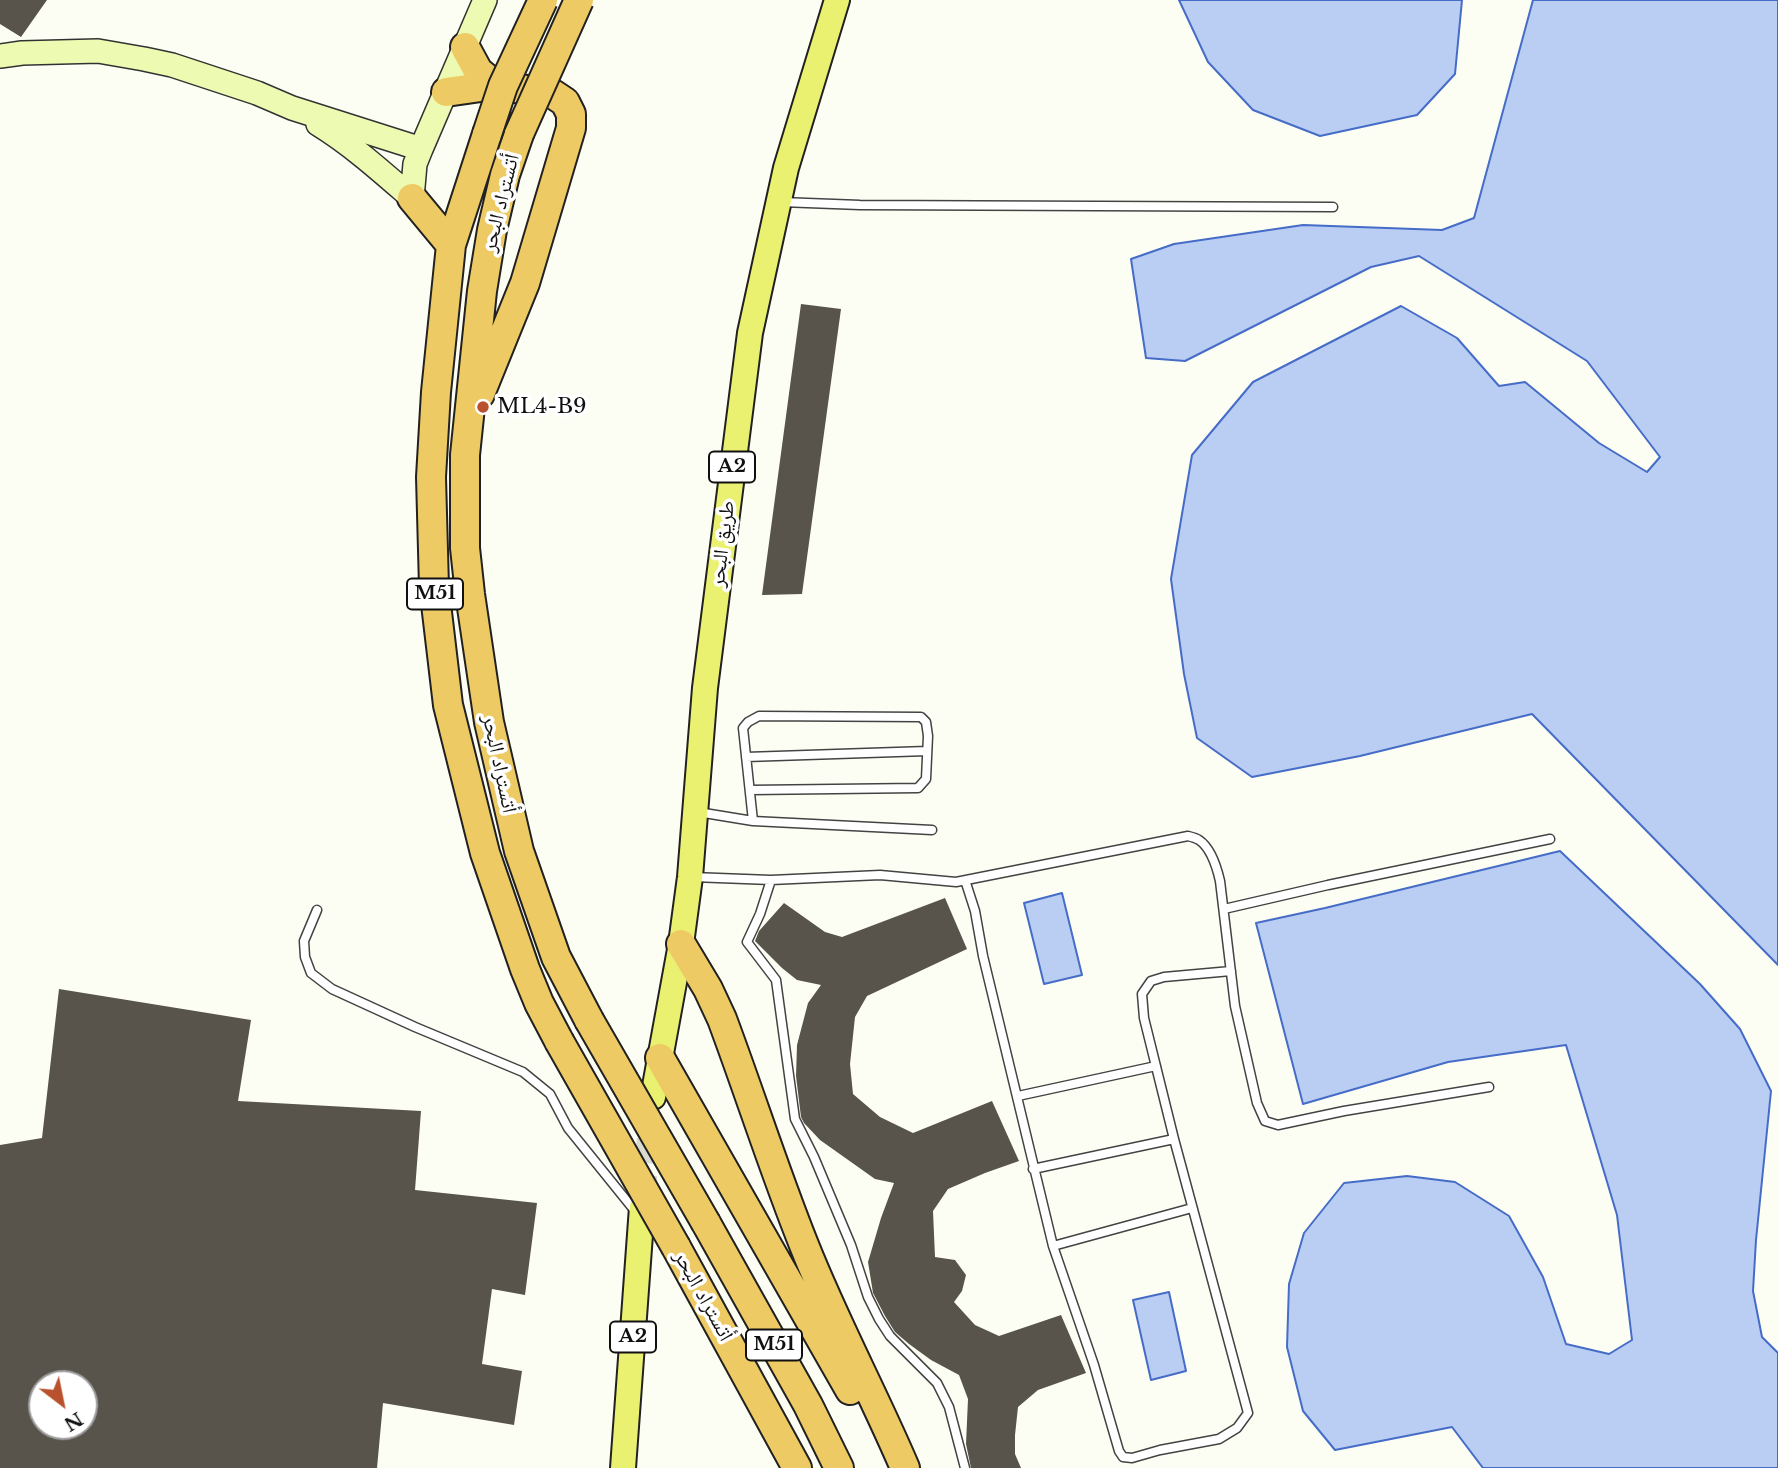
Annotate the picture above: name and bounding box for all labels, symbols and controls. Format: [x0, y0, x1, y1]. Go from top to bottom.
street label: أتستراد البحر [477, 151, 525, 255]
place label: ML4-B9 [497, 394, 587, 420]
marker: ML4-B9 [475, 399, 491, 415]
road number: A2 [709, 452, 755, 482]
street label: طريق البحر [705, 499, 741, 589]
road number: M51 [407, 579, 463, 610]
street label: أتستراد البحر [476, 713, 522, 815]
street label: أتستراد البحر [668, 1246, 738, 1346]
road number: A2 [610, 1322, 656, 1352]
road number: M51 [746, 1330, 802, 1360]
north arrow [28, 1370, 98, 1440]
text: N [60, 1407, 87, 1436]

